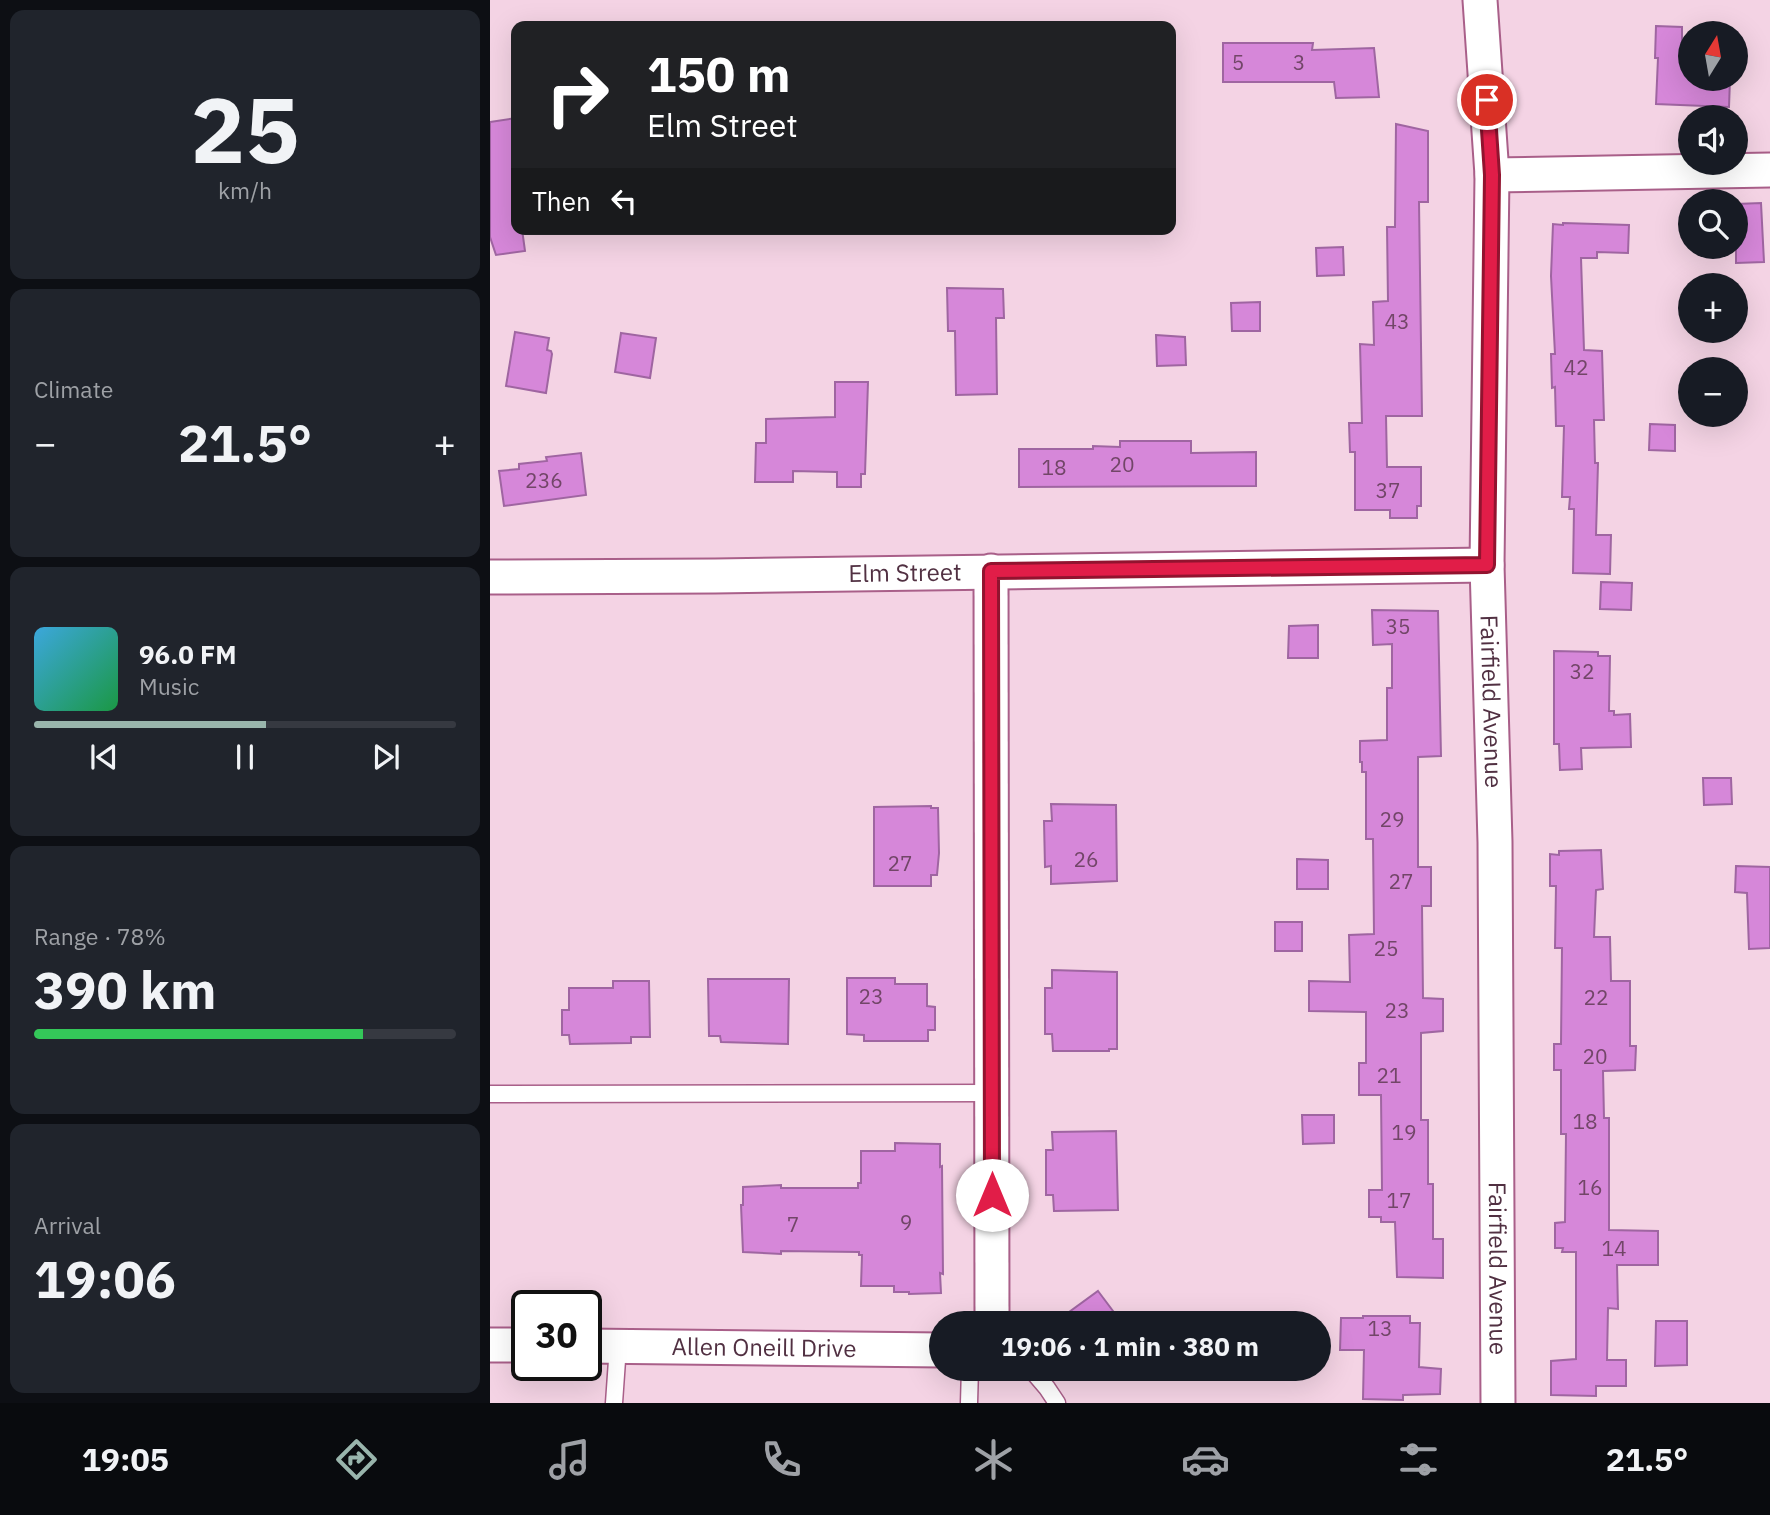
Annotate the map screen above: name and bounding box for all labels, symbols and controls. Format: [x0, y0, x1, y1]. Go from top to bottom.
north arrow [1678, 21, 1748, 91]
map controls [1678, 21, 1748, 427]
text: 150 m [647, 42, 791, 105]
house number: 5 [1232, 48, 1244, 76]
house number: 3 [1293, 48, 1305, 76]
icon: right [532, 49, 623, 140]
text: 25 [190, 70, 300, 188]
pin [1457, 70, 1517, 130]
icon: arrive [1468, 81, 1506, 119]
text: Elm Street [647, 104, 798, 146]
button: sound [1678, 105, 1748, 175]
text: km/h [218, 175, 272, 205]
icon: left [605, 182, 643, 220]
text: Then [532, 184, 591, 218]
button: search [1678, 189, 1748, 259]
button: + [1678, 273, 1748, 343]
house number: 43 [1384, 307, 1410, 335]
house number: 42 [1563, 353, 1589, 381]
button: − [1678, 357, 1748, 427]
text: Climate [34, 374, 113, 404]
text: 21.5° [178, 409, 312, 476]
text: − [34, 418, 57, 467]
text: + [433, 418, 456, 467]
house number: 20 [1109, 450, 1135, 478]
house number: 18 [1041, 453, 1067, 481]
house number: 236 [525, 466, 563, 494]
house number: 37 [1375, 476, 1401, 504]
street label: Elm Street [848, 555, 962, 589]
house number: 35 [1385, 612, 1411, 640]
street label: Fairfield Avenue [1473, 614, 1510, 789]
text: 96.0 FM [139, 637, 237, 671]
house number: 32 [1569, 657, 1595, 685]
text: Music [139, 671, 199, 701]
icon: previous [85, 738, 123, 776]
icon: pause [226, 738, 264, 776]
icon: next [367, 738, 405, 776]
house number: 29 [1379, 805, 1405, 833]
house number: 26 [1073, 845, 1099, 873]
house number: 27 [887, 849, 913, 877]
house number: 27 [1388, 867, 1414, 895]
text: Range · 78% [34, 921, 166, 951]
house number: 25 [1373, 934, 1399, 962]
text: 390 km [34, 956, 216, 1023]
house number: 23 [858, 982, 884, 1010]
house number: 22 [1583, 983, 1609, 1011]
house number: 23 [1384, 996, 1410, 1024]
house number: 20 [1582, 1042, 1608, 1070]
house number: 21 [1376, 1061, 1402, 1089]
house number: 18 [1572, 1107, 1598, 1135]
house number: 19 [1391, 1118, 1417, 1146]
position arrow [955, 1158, 1029, 1232]
house number: 16 [1577, 1173, 1603, 1201]
street label: Fairfield Avenue [1482, 1182, 1515, 1355]
house number: 17 [1386, 1186, 1412, 1214]
house number: 9 [900, 1208, 912, 1236]
text: Arrival [34, 1210, 101, 1240]
house number: 7 [787, 1210, 799, 1238]
house number: 14 [1601, 1234, 1627, 1262]
text: 19:06 [34, 1245, 176, 1312]
speed limit sign: 30 [511, 1290, 602, 1381]
house number: 13 [1367, 1314, 1393, 1342]
text: 19:06 · 1 min · 380 m [1001, 1329, 1259, 1363]
street label: Allen Oneill Drive [671, 1330, 857, 1364]
icon: directions [332, 1435, 381, 1484]
icon: music [545, 1435, 594, 1484]
icon: phone [757, 1435, 806, 1484]
icon: climate [969, 1435, 1018, 1484]
icon: car [1181, 1435, 1230, 1484]
icon: filters [1394, 1435, 1443, 1484]
text: 19:05 [82, 1438, 169, 1480]
text: 21.5° [1606, 1438, 1688, 1480]

